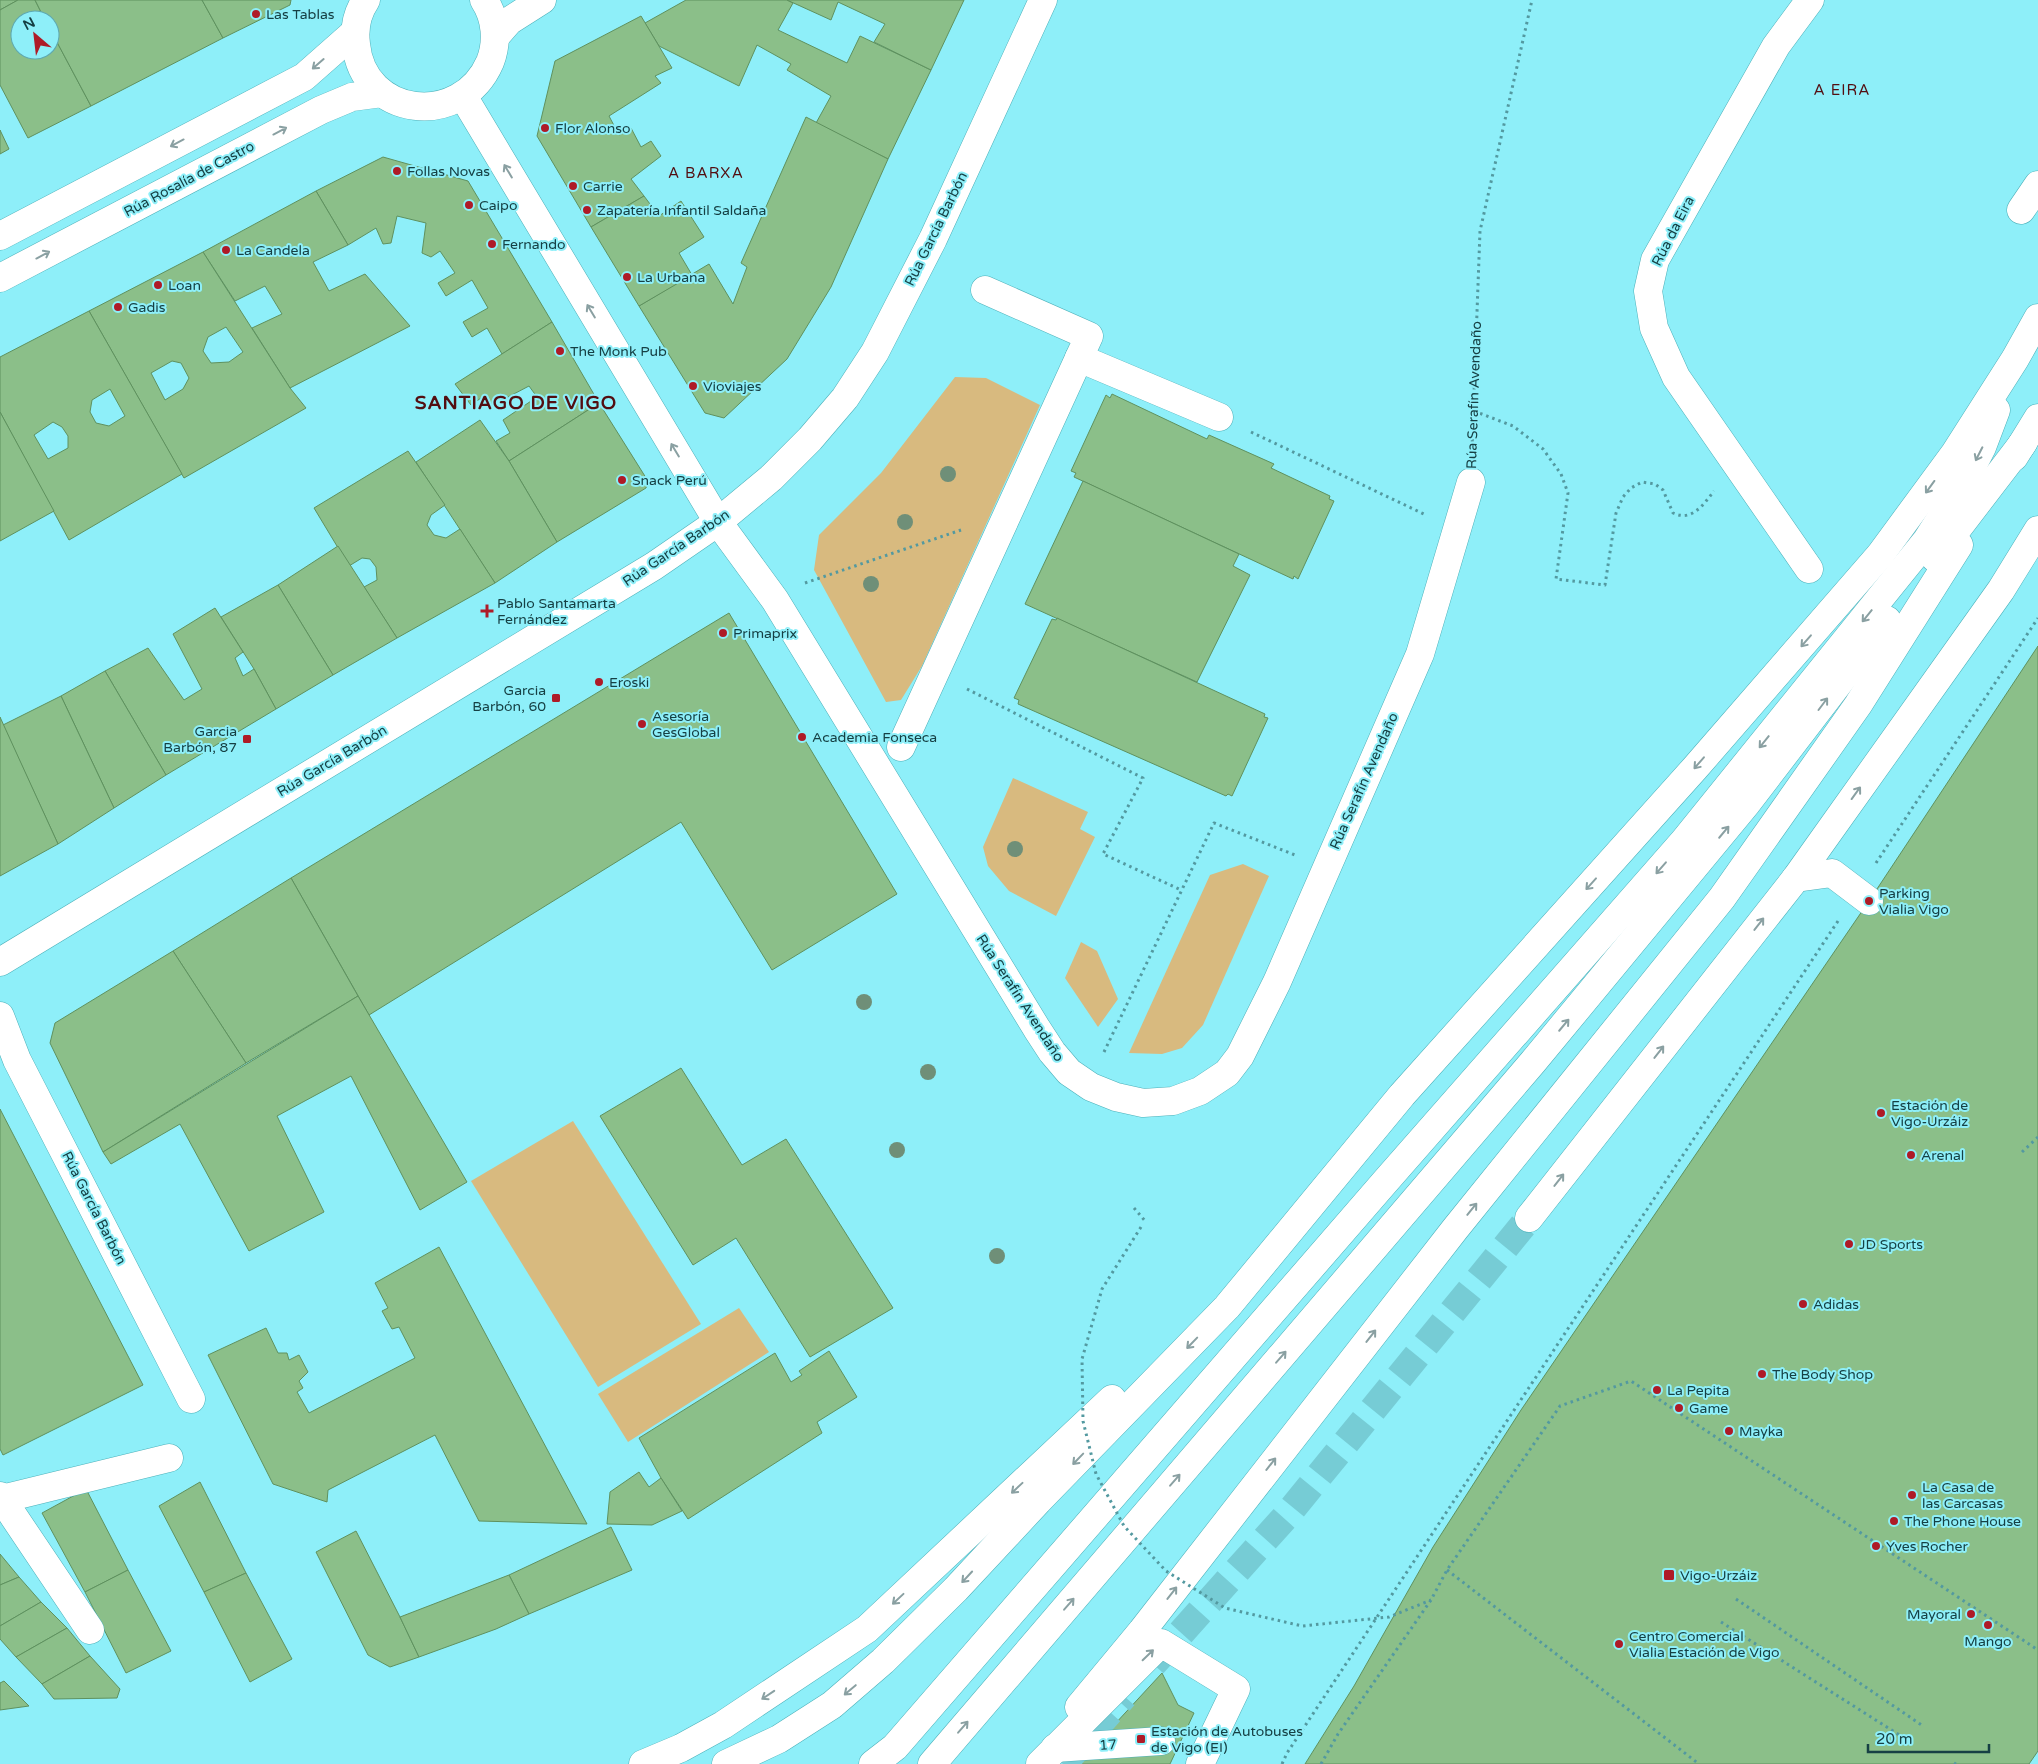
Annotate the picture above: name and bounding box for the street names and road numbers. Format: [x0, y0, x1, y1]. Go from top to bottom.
street label: Rúa Rosalía de Castro [121, 137, 257, 221]
street label: Rúa García Barbón [901, 169, 971, 289]
street label: Rúa da Eira [1648, 193, 1698, 269]
street label: Rúa Serafín Avendaño [1463, 321, 1485, 469]
street label: Rúa García Barbón [619, 506, 733, 590]
street label: Rúa Serafín Avendaño [1326, 710, 1402, 852]
street label: Rúa García Barbón [274, 722, 390, 800]
street label: Rúa Serafín Avendaño [973, 931, 1067, 1065]
street label: Rúa García Barbón [58, 1149, 130, 1267]
street label: 17 [1099, 1736, 1117, 1754]

